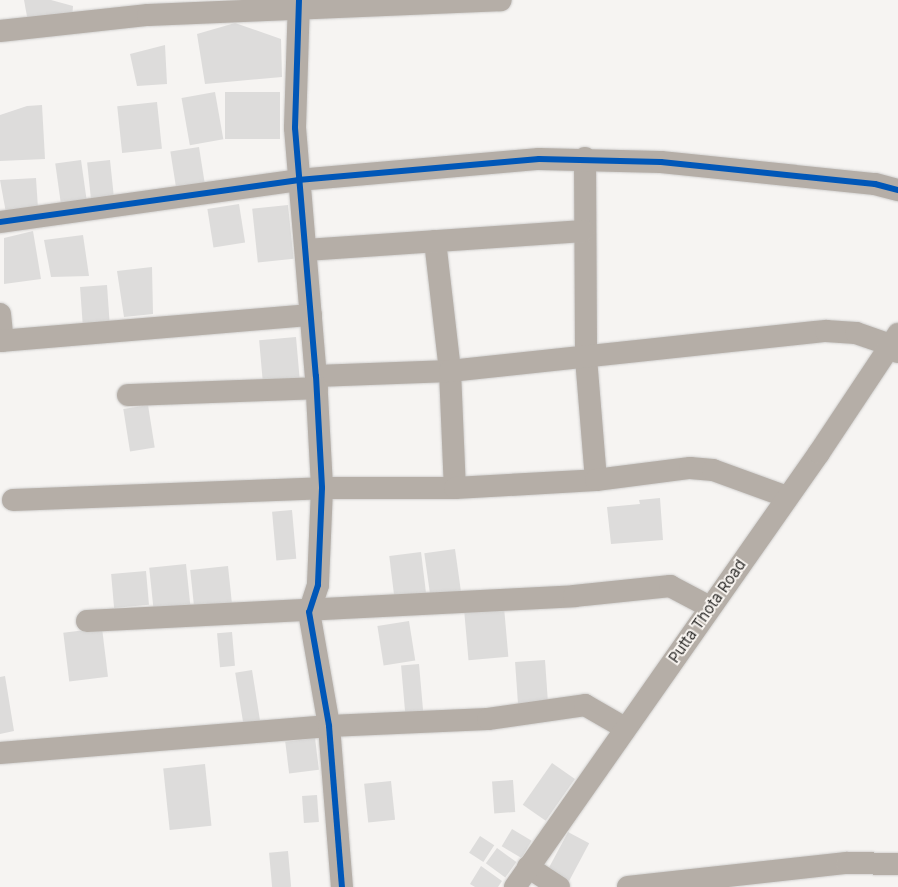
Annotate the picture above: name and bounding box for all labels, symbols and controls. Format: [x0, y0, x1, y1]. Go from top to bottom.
street label: Putta Thota Road [665, 556, 749, 666]

